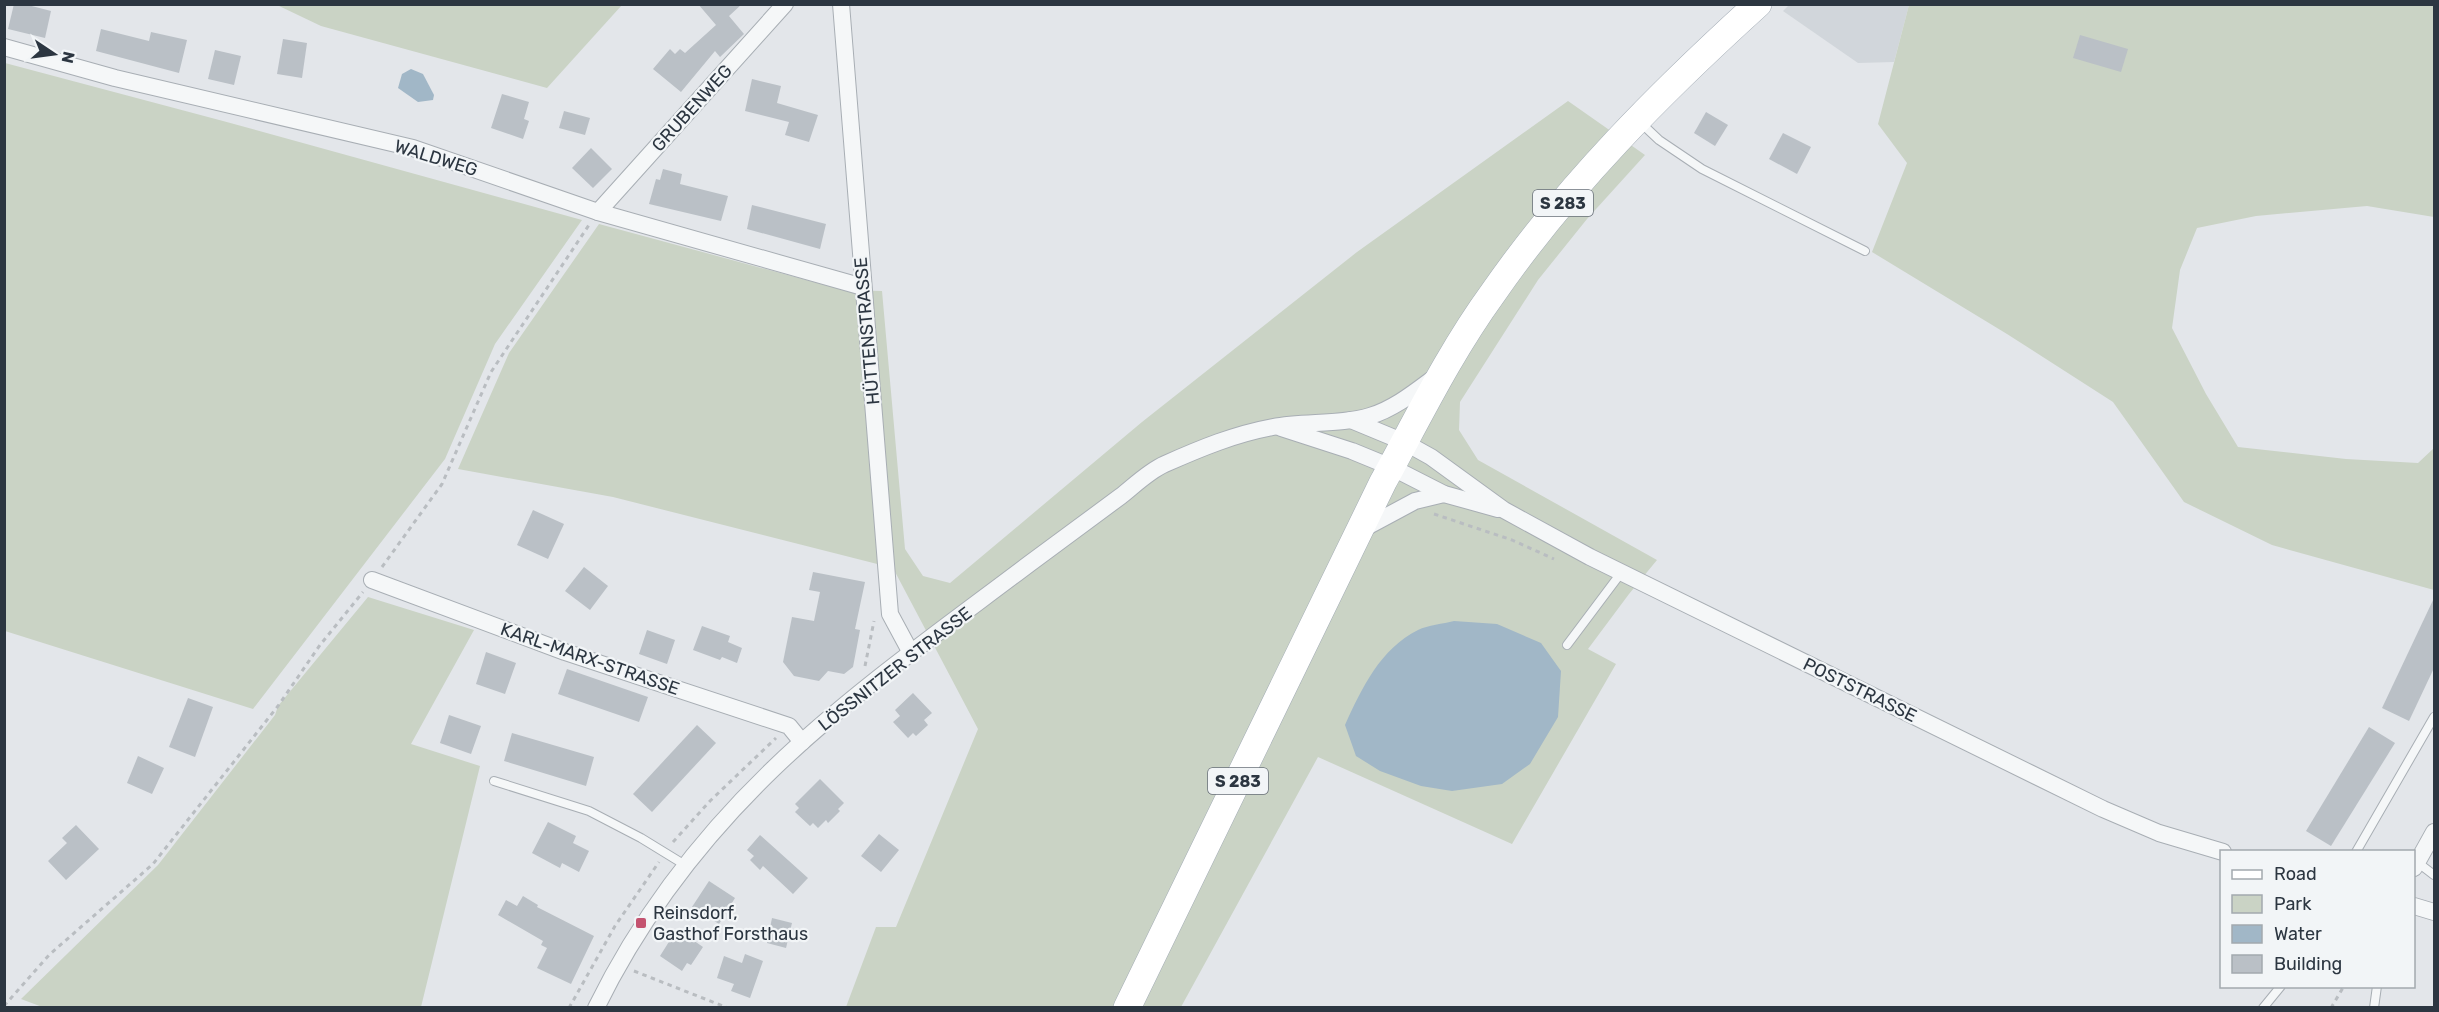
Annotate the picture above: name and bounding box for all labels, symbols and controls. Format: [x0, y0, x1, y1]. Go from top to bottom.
north arrow [24, 24, 84, 84]
text: N [58, 50, 79, 65]
street label: GRUBENWEG [647, 60, 737, 156]
street label: WALDWEG [392, 135, 480, 181]
road number: S 283 [1533, 190, 1593, 216]
street label: HÜTTENSTRASSE [850, 256, 884, 406]
street label: LÖSSNITZER STRASSE [814, 602, 976, 736]
street label: KARL-MARX-STRASSE [498, 618, 682, 700]
street label: POSTSTRASSE [1800, 653, 1920, 727]
road number: S 283 [1208, 768, 1268, 794]
legend [2220, 850, 2415, 988]
text: Road [2274, 863, 2317, 885]
text: Park [2274, 893, 2312, 915]
place label: Reinsdorf, Gasthof Forsthaus [653, 902, 808, 945]
marker: Reinsdorf, Gasthof Forsthaus [634, 916, 648, 930]
text: Water [2274, 923, 2322, 945]
text: Building [2274, 953, 2342, 975]

